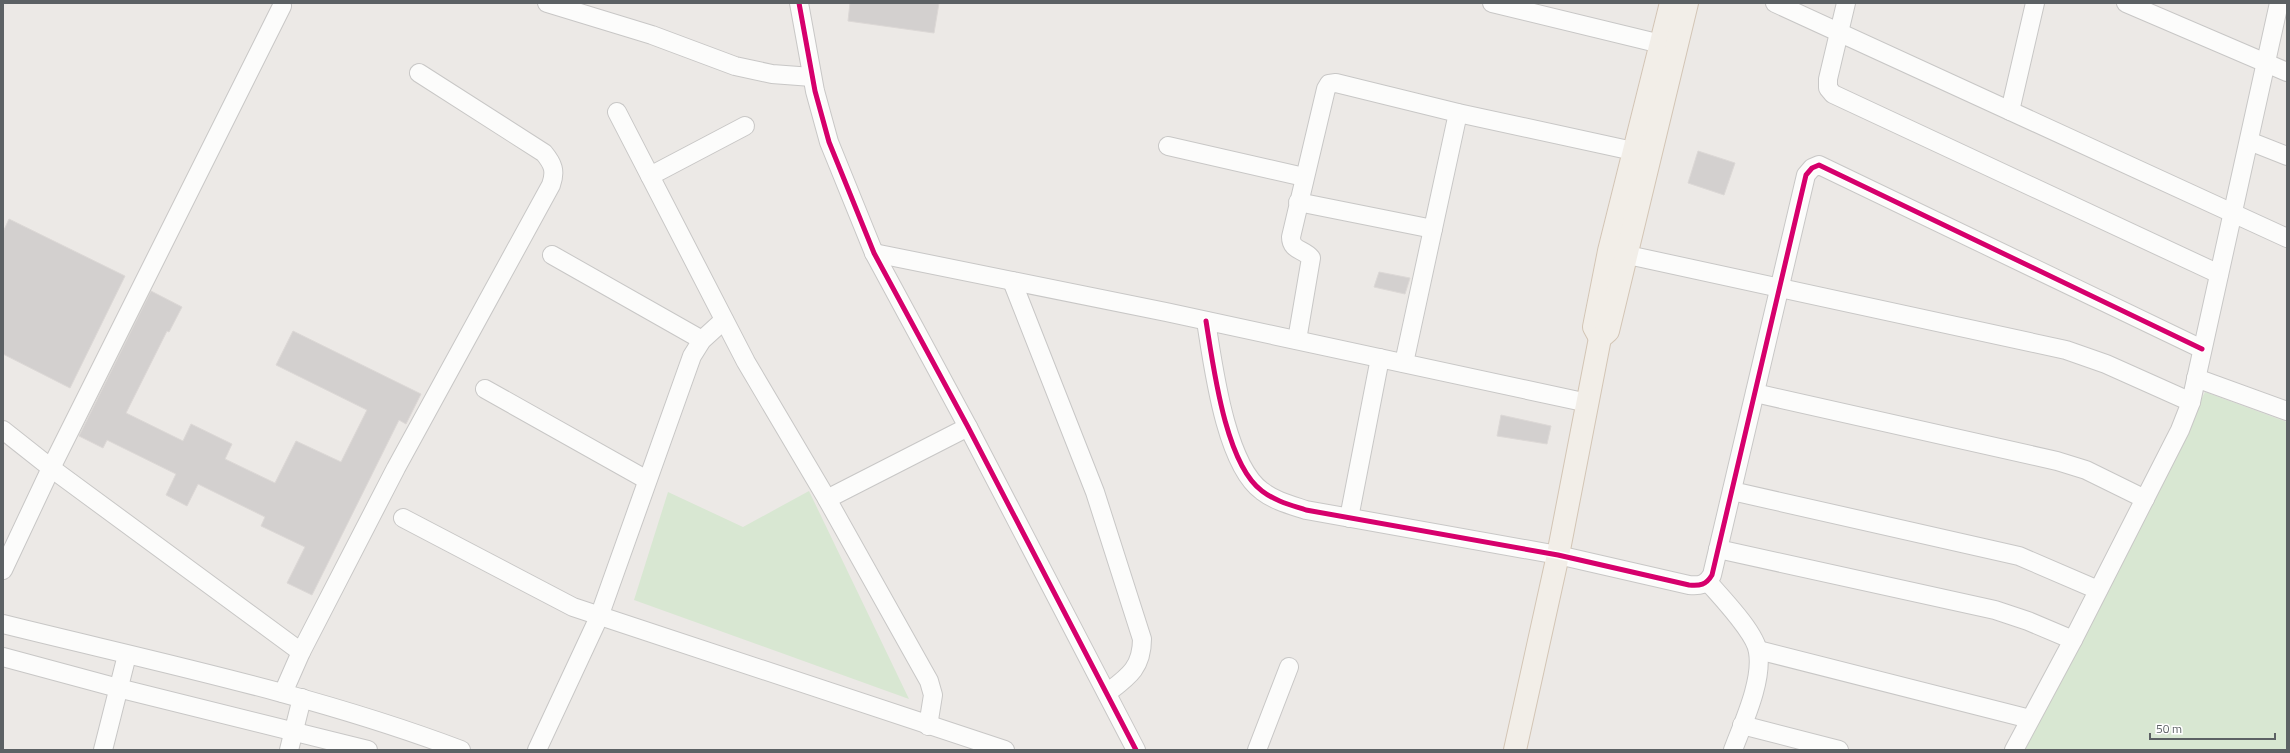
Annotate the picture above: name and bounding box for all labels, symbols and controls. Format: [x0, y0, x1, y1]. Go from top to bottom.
scale bar [2150, 715, 2275, 741]
text: 50 m [2156, 719, 2182, 738]

